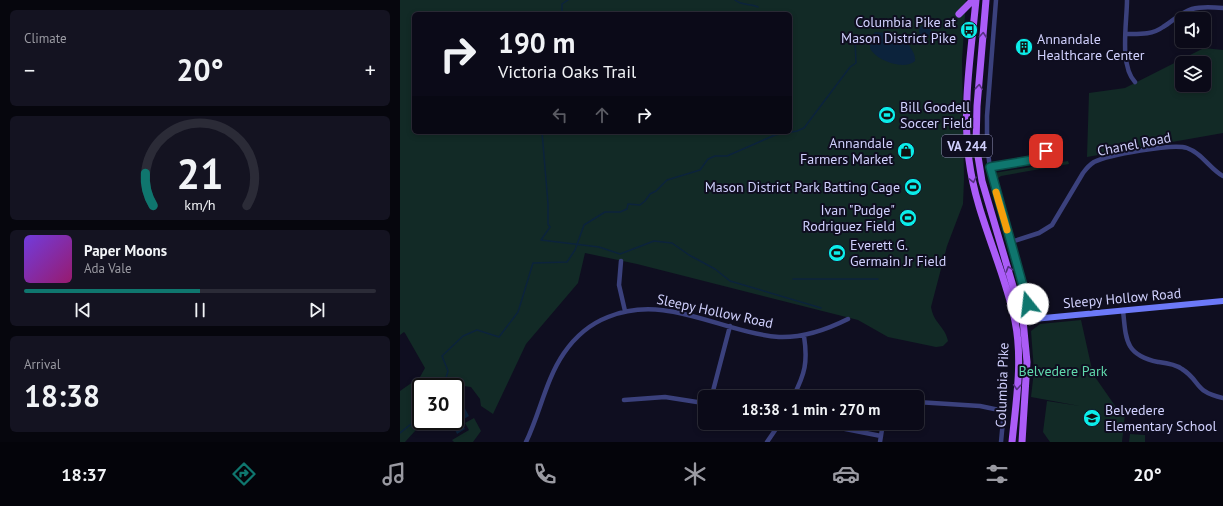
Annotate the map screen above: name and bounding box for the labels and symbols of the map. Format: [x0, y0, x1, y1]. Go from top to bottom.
place label: Columbia Pike at Mason District Pike [841, 13, 956, 47]
bus stop icon: Columbia Pike at Mason District Pike [959, 20, 979, 40]
place label: Annandale Healthcare Center [1037, 30, 1145, 64]
one-way arrow [979, 32, 988, 38]
building icon: Annandale Healthcare Center [1014, 37, 1034, 57]
one-way arrow [974, 84, 983, 90]
place label: Bill Goodell Soccer Field [900, 98, 972, 132]
sports icon: Bill Goodell Soccer Field [877, 105, 897, 125]
street label: Chanel Road [1096, 128, 1172, 160]
place label: Annandale Farmers Market [800, 134, 893, 168]
pin [1029, 134, 1063, 168]
road number: VA 244 [942, 135, 992, 157]
shop icon: Annandale Farmers Market [896, 141, 916, 161]
one-way arrow [968, 176, 976, 183]
sports icon: Mason District Park Batting Cage [903, 177, 923, 197]
place label: Mason District Park Batting Cage [705, 178, 900, 196]
place label: Ivan "Pudge" Rodriguez Field [802, 201, 895, 235]
sports icon: Ivan "Pudge" Rodriguez Field [898, 208, 918, 228]
place label: Everett G. Germain Jr Field [850, 236, 946, 270]
sports icon: Everett G. Germain Jr Field [827, 243, 847, 263]
one-way arrow [1005, 265, 1013, 272]
position arrow [1007, 283, 1049, 325]
street label: Sleepy Hollow Road [1062, 284, 1182, 312]
street label: Sleepy Hollow Road [655, 290, 775, 332]
street label: Columbia Pike [992, 342, 1012, 428]
park label: Belvedere Park [1018, 362, 1108, 380]
speed limit sign: 30 [412, 378, 464, 430]
one-way arrow [1013, 384, 1022, 390]
place label: Belvedere Elementary School [1105, 401, 1217, 435]
school or university icon: Belvedere Elementary School [1082, 408, 1102, 428]

